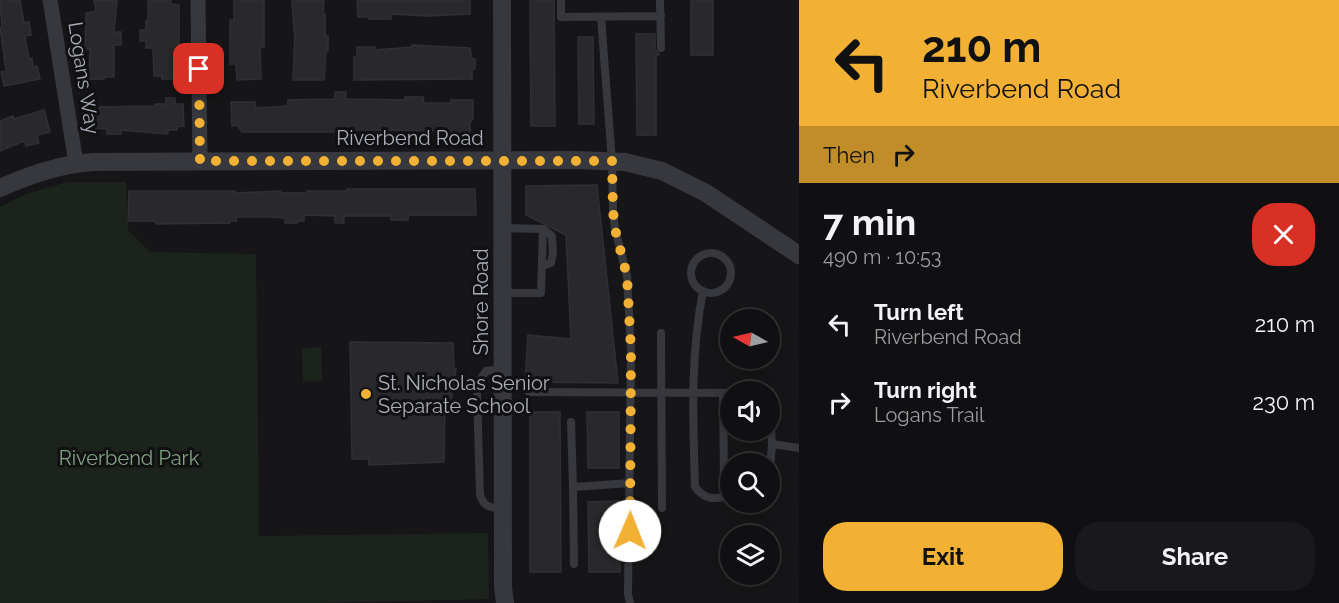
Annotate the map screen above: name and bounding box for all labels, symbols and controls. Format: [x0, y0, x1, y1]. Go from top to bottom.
street label: Logans Way [63, 20, 105, 136]
text: 210 m [922, 23, 1041, 72]
icon: left [823, 24, 901, 102]
pin [173, 43, 224, 94]
icon: arrive [182, 52, 215, 85]
text: Riverbend Road [922, 73, 1121, 104]
street label: Riverbend Road [336, 126, 484, 150]
icon: right [887, 138, 920, 171]
text: Then [823, 142, 875, 168]
text: 7 min [823, 201, 916, 243]
button: close [1252, 203, 1315, 266]
text: 490 m · 10:53 [823, 245, 941, 269]
street label: Shore Road [469, 248, 493, 356]
text: Turn left [874, 299, 964, 325]
icon: left [823, 308, 856, 341]
north arrow [720, 309, 780, 369]
map controls [720, 309, 780, 585]
text: 210 m [1255, 311, 1315, 337]
text: Riverbend Road [874, 325, 1022, 349]
place label: St. Nicholas Senior Separate School [378, 371, 550, 418]
text: Turn right [874, 377, 977, 403]
button: sound [720, 381, 780, 441]
icon: right [823, 386, 856, 419]
marker: St. Nicholas Senior Separate School [359, 387, 373, 401]
text: 230 m [1252, 389, 1315, 415]
text: Logans Trail [874, 403, 985, 427]
park label: Riverbend Park [59, 446, 200, 470]
button: search [720, 453, 780, 513]
position arrow [598, 499, 662, 563]
button: Exit [823, 522, 1063, 591]
button: Share [1075, 522, 1315, 591]
button: layers [720, 525, 780, 585]

